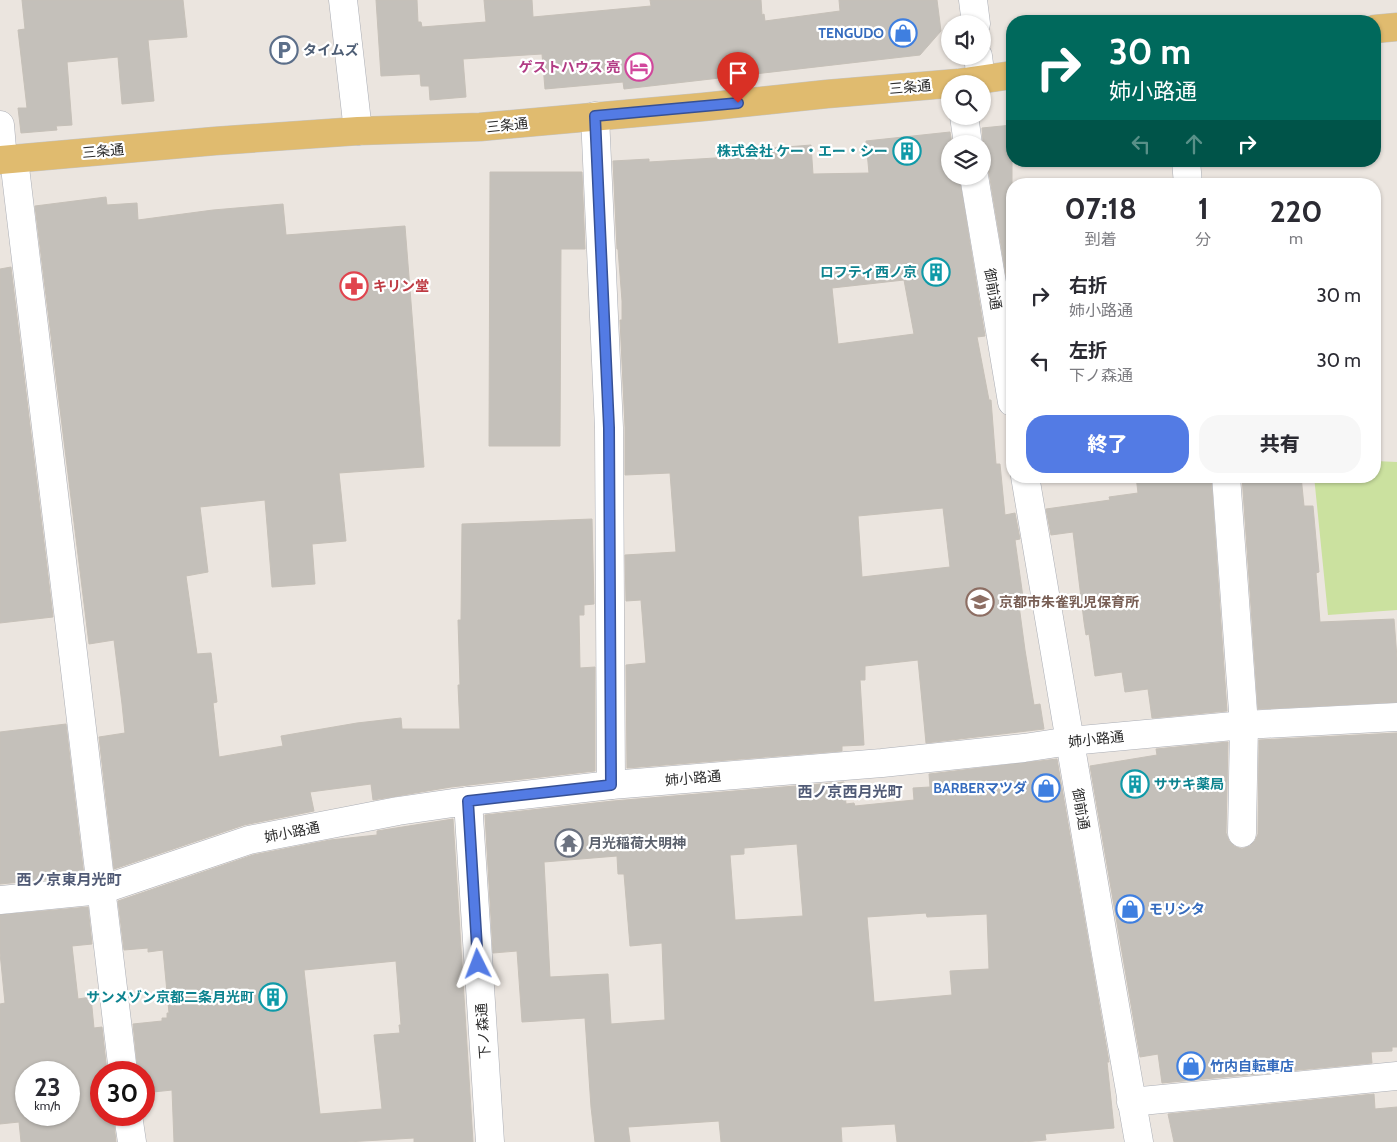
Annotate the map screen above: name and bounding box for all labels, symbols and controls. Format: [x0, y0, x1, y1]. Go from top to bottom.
map controls [941, 15, 991, 185]
button: sound [941, 15, 991, 65]
shop icon: TENGUDO [888, 18, 918, 48]
place label: TENGUDO [818, 24, 884, 42]
text: 30 m [1109, 30, 1191, 73]
parking icon: タイムズ [269, 35, 299, 65]
icon: right [1026, 35, 1091, 100]
place label: タイムズ [303, 41, 359, 59]
hotel icon: ゲストハウス 亮 [624, 52, 654, 82]
pin [717, 52, 759, 103]
place label: ゲストハウス 亮 [519, 58, 620, 76]
icon: arrive [724, 59, 752, 87]
button: search [941, 75, 991, 125]
street label: 三条通 [888, 76, 932, 98]
text: 姉小路通 [1109, 78, 1197, 105]
street label: 三条通 [485, 114, 529, 136]
icon: left [1127, 130, 1155, 158]
icon: ahead [1180, 130, 1208, 158]
icon: right [1233, 130, 1261, 158]
button: layers [941, 135, 991, 185]
building icon: 株式会社 ケー・エー・シー [892, 136, 922, 166]
street label: 三条通 [81, 140, 125, 162]
place label: 株式会社 ケー・エー・シー [717, 142, 888, 160]
text: 07:18 [1064, 190, 1137, 227]
text: 1 [1198, 190, 1209, 227]
text: 220 [1270, 193, 1323, 230]
text: m [1289, 229, 1303, 248]
text: 到着 [1085, 230, 1117, 249]
text: 分 [1195, 230, 1211, 249]
building icon: ロフティ西ノ京 [921, 257, 951, 287]
place label: ロフティ西ノ京 [820, 263, 917, 281]
street label: 御前通 [980, 267, 1006, 311]
pharmacy icon: キリン堂 [339, 271, 369, 301]
text: 右折 [1069, 274, 1107, 297]
place label: キリン堂 [373, 277, 429, 295]
icon: right [1026, 282, 1054, 310]
text: 30 m [1317, 284, 1361, 307]
text: 姉小路通 [1069, 301, 1133, 320]
text: 左折 [1069, 339, 1107, 362]
icon: left [1026, 347, 1054, 375]
text: 30 m [1317, 349, 1361, 372]
text: 下ノ森通 [1069, 366, 1133, 385]
button: 終了 [1026, 415, 1189, 473]
button: 共有 [1199, 415, 1361, 473]
school or university icon: 京都市朱雀乳児保育所 [965, 587, 995, 617]
place label: 京都市朱雀乳児保育所 [999, 593, 1139, 611]
street label: 姉小路通 [1067, 727, 1125, 751]
street label: 姉小路通 [664, 767, 722, 789]
building icon: ササキ薬局 [1120, 769, 1150, 799]
shop icon: BARBERマツダ [1031, 773, 1061, 803]
place label: ササキ薬局 [1154, 775, 1224, 793]
place label: BARBERマツダ [933, 779, 1027, 797]
district label: 西ノ京西月光町 [797, 783, 903, 801]
street label: 御前通 [1068, 787, 1094, 831]
street label: 姉小路通 [263, 818, 321, 846]
temple icon: 月光稲荷大明神 [554, 828, 584, 858]
place label: 月光稲荷大明神 [588, 834, 686, 852]
district label: 西ノ京東月光町 [16, 871, 122, 889]
shop icon: モリシタ [1115, 894, 1145, 924]
place label: モリシタ [1149, 900, 1205, 918]
position arrow [451, 937, 503, 989]
building icon: サンメゾン京都二条月光町 [258, 982, 288, 1012]
place label: サンメゾン京都二条月光町 [86, 988, 254, 1006]
street label: 下ノ森通 [472, 1002, 494, 1060]
shop icon: 竹内自転車店 [1176, 1051, 1206, 1081]
place label: 竹内自転車店 [1210, 1057, 1294, 1075]
speed limit sign: 30 [90, 1061, 155, 1126]
text: 23 [34, 1072, 61, 1102]
text: km/h [34, 1098, 61, 1113]

